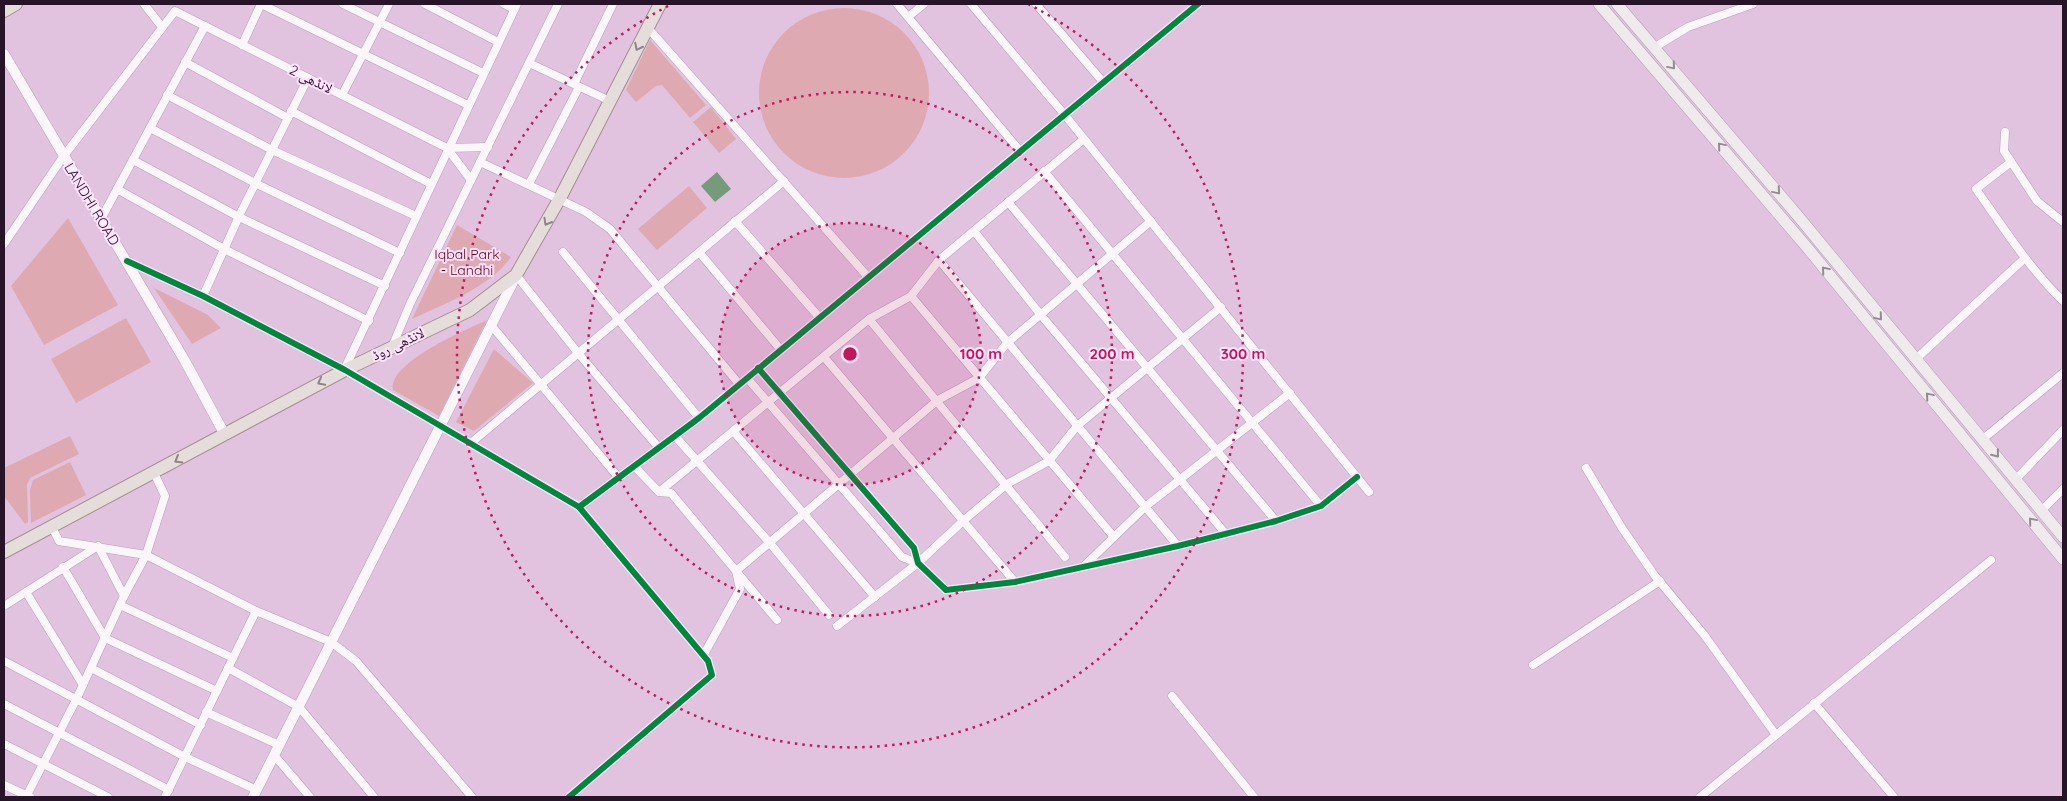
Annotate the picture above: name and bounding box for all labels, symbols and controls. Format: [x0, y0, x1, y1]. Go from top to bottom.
one-way arrow [634, 42, 644, 51]
street label: لانڈھی 2 [286, 61, 336, 97]
one-way arrow [1667, 61, 1676, 70]
one-way arrow [1718, 143, 1727, 152]
street label: LANDHI ROAD [60, 159, 124, 249]
one-way arrow [1771, 185, 1779, 194]
one-way arrow [543, 217, 553, 226]
park label: Iqbal Park - Landhi [434, 245, 500, 279]
one-way arrow [1822, 267, 1831, 276]
one-way arrow [1874, 311, 1883, 320]
street label: لانڈھی روڈ [369, 324, 427, 364]
text: 100 m [960, 344, 1002, 363]
text: 200 m [1090, 344, 1135, 363]
text: 300 m [1221, 344, 1265, 363]
centre of rings [841, 345, 859, 363]
one-way arrow [317, 376, 326, 386]
one-way arrow [1926, 393, 1934, 402]
one-way arrow [1990, 448, 1998, 457]
one-way arrow [174, 453, 183, 463]
one-way arrow [2030, 518, 2038, 527]

